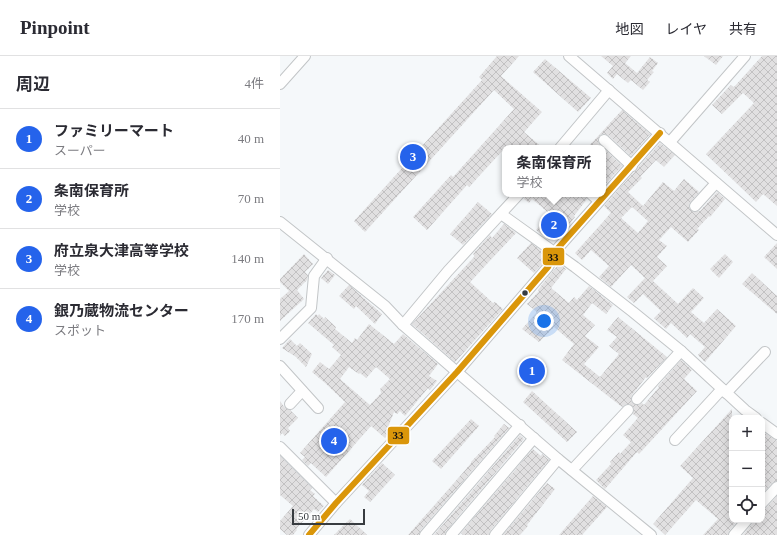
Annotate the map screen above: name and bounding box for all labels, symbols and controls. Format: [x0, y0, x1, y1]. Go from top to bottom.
text: Pinpoint [20, 17, 90, 38]
text: 地図 [615, 22, 643, 37]
text: レイヤ [665, 22, 707, 37]
text: 共有 [729, 22, 757, 37]
text: 周辺 [16, 75, 50, 94]
text: 4件 [244, 76, 264, 91]
text: ファミリーマート [54, 123, 174, 139]
text: 1 [26, 131, 32, 146]
text: 40 m [238, 131, 264, 146]
pin: 3 [400, 142, 426, 172]
text: スーパー [54, 143, 106, 158]
popup [502, 145, 606, 197]
text: 条南保育所 [516, 155, 592, 171]
text: 学校 [516, 175, 543, 190]
text: 条南保育所 [54, 183, 129, 199]
text: 2 [26, 191, 32, 206]
text: 70 m [238, 191, 264, 206]
text: 学校 [54, 203, 80, 218]
pin: 2 [541, 210, 567, 240]
text: 府立泉大津高等学校 [54, 243, 189, 259]
line badge: 33 [542, 247, 565, 266]
text: 3 [26, 251, 32, 266]
text: 140 m [231, 251, 264, 266]
text: 33 [548, 251, 559, 263]
text: 学校 [54, 263, 80, 278]
unlabelled marker [520, 288, 530, 298]
text: 銀乃蔵物流センター [54, 303, 189, 319]
text: 4 [26, 311, 32, 326]
text: 170 m [231, 311, 264, 326]
your location [534, 311, 554, 331]
text: スポット [54, 323, 106, 338]
pin: 1 [519, 356, 545, 386]
map controls [729, 415, 765, 523]
button: + [729, 415, 765, 451]
pin: 4 [321, 426, 347, 456]
line badge: 33 [387, 426, 410, 445]
text: 33 [393, 429, 404, 441]
button: − [729, 451, 765, 487]
button: locate [729, 487, 765, 523]
scale bar [292, 507, 365, 526]
text: 50 m [298, 510, 320, 522]

